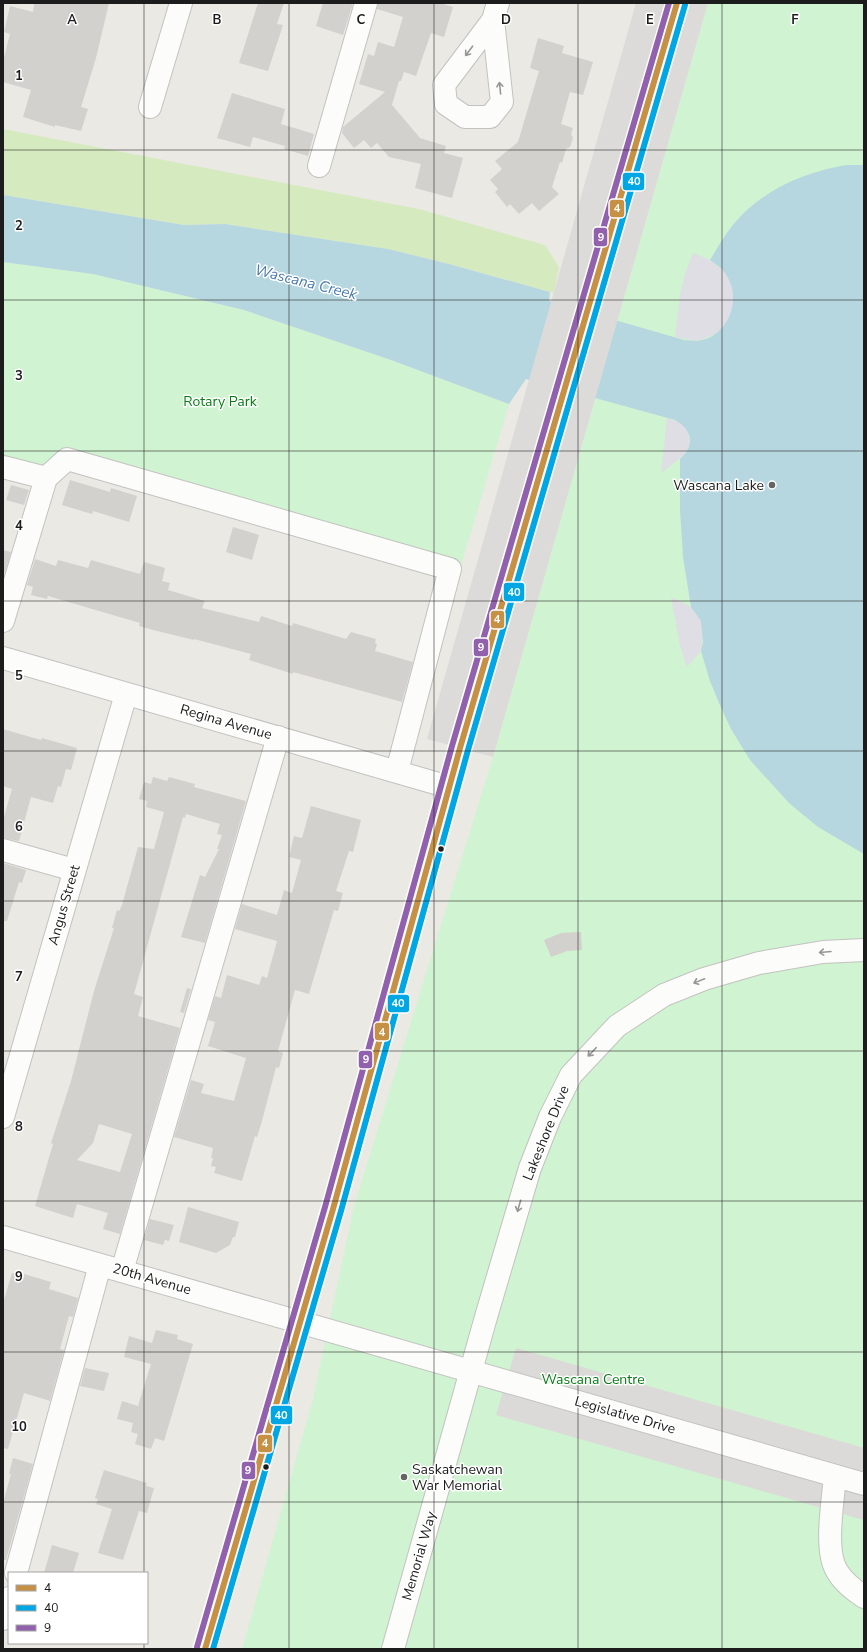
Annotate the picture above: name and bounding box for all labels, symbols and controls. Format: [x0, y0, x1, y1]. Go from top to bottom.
text: A [67, 11, 77, 29]
text: B [213, 11, 222, 29]
text: C [357, 11, 366, 29]
text: D [501, 11, 511, 29]
text: E [646, 11, 654, 29]
text: F [791, 11, 799, 29]
one-way arrow [465, 45, 474, 56]
text: 1 [15, 67, 23, 85]
one-way arrow [497, 82, 504, 95]
line badge: 40 [622, 172, 645, 191]
text: 40 [627, 174, 641, 189]
line badge: 4 [609, 199, 625, 218]
text: 4 [614, 201, 621, 216]
text: 2 [15, 217, 23, 235]
line badge: 9 [593, 227, 608, 247]
text: 9 [598, 230, 605, 245]
water label: Wascana Creek [253, 260, 360, 305]
text: 3 [15, 367, 23, 385]
park label: Rotary Park [183, 392, 258, 411]
place label: Wascana Lake [673, 476, 764, 495]
marker: Wascana Lake [767, 480, 777, 490]
text: 4 [15, 517, 23, 535]
line badge: 40 [503, 582, 525, 602]
text: 40 [507, 585, 521, 600]
line badge: 4 [490, 610, 505, 629]
text: 4 [494, 612, 501, 627]
line badge: 9 [473, 638, 489, 657]
text: 9 [478, 640, 485, 655]
text: 5 [15, 667, 23, 685]
street label: Regina Avenue [178, 700, 274, 744]
text: 6 [15, 818, 23, 836]
unlabelled marker [436, 844, 446, 854]
street label: Angus Street [43, 863, 85, 947]
one-way arrow [819, 949, 832, 956]
text: 7 [15, 968, 23, 986]
one-way arrow [693, 977, 705, 985]
line badge: 40 [387, 994, 410, 1013]
text: 40 [391, 996, 405, 1011]
line badge: 4 [374, 1022, 390, 1041]
text: 4 [379, 1025, 386, 1040]
one-way arrow [587, 1047, 597, 1057]
line badge: 9 [358, 1050, 373, 1069]
text: 9 [363, 1052, 370, 1067]
street label: Lakeshore Drive [518, 1083, 574, 1183]
text: 8 [15, 1118, 23, 1136]
one-way arrow [515, 1199, 522, 1212]
street label: 20th Avenue [110, 1259, 194, 1299]
text: 9 [15, 1268, 23, 1286]
park label: Wascana Centre [541, 1370, 645, 1389]
street label: Legislative Drive [572, 1392, 678, 1438]
line badge: 40 [270, 1405, 293, 1425]
text: 40 [274, 1408, 288, 1423]
text: 10 [11, 1418, 27, 1436]
line badge: 4 [257, 1434, 273, 1453]
text: 4 [262, 1436, 269, 1451]
place label: Saskatchewan War Memorial [412, 1460, 503, 1495]
line badge: 9 [241, 1461, 256, 1480]
unlabelled marker [261, 1462, 271, 1472]
text: 9 [245, 1463, 252, 1478]
marker: Saskatchewan War Memorial [399, 1472, 409, 1482]
street label: Memorial Way [397, 1509, 441, 1603]
legend [8, 1572, 148, 1644]
text: 4 [44, 1580, 51, 1596]
text: 40 [44, 1600, 58, 1616]
text: 9 [44, 1620, 51, 1636]

